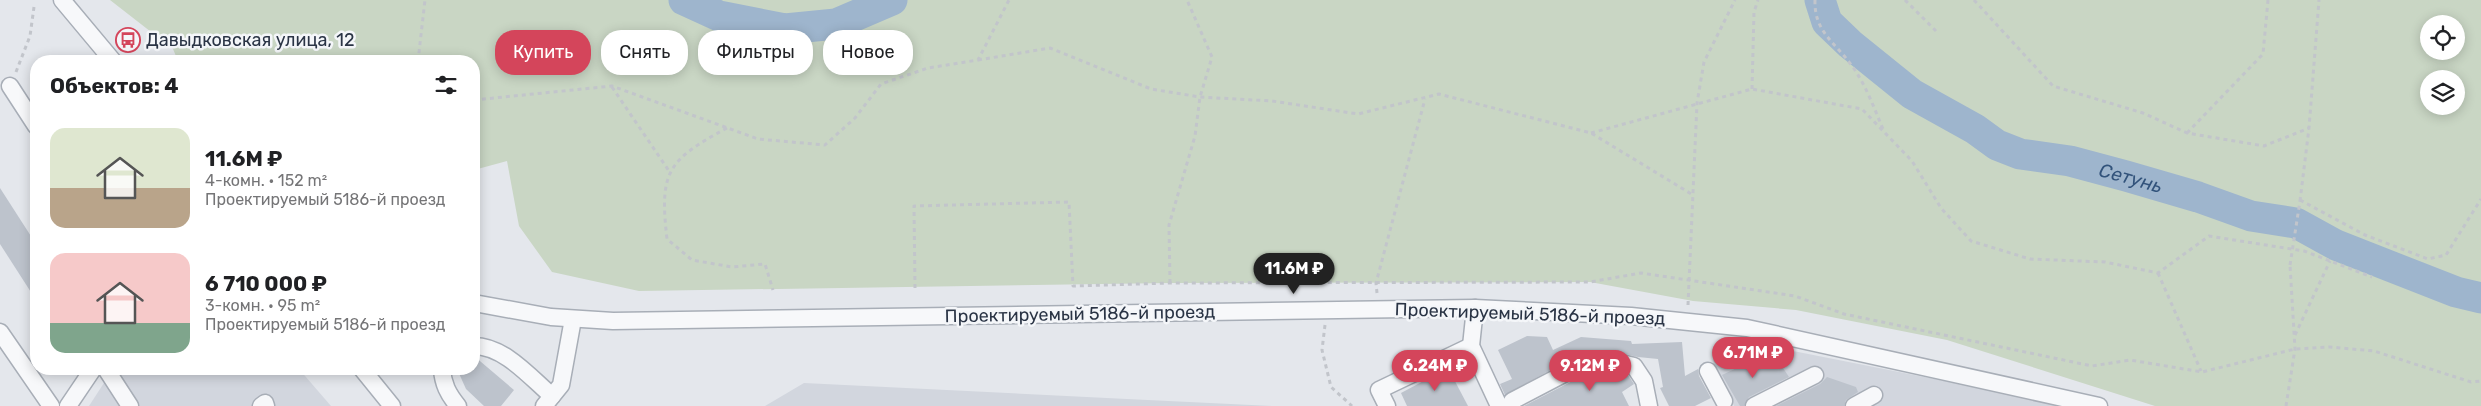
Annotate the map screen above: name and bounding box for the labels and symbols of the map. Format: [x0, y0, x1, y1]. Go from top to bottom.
bus stop icon: Давыдковская улица, 12 [115, 27, 141, 53]
place label: Давыдковская улица, 12 [146, 29, 355, 51]
water label: Сетунь [2097, 158, 2165, 197]
pin: 11.6M ₽ [1248, 252, 1340, 295]
street label: Проектируемый 5186-й проезд [1394, 298, 1666, 330]
street label: Проектируемый 5186-й проезд [945, 301, 1216, 327]
pin: 6.71M ₽ [1707, 336, 1799, 379]
pin: 6.24M ₽ [1389, 350, 1481, 392]
pin: 9.12M ₽ [1544, 350, 1636, 392]

